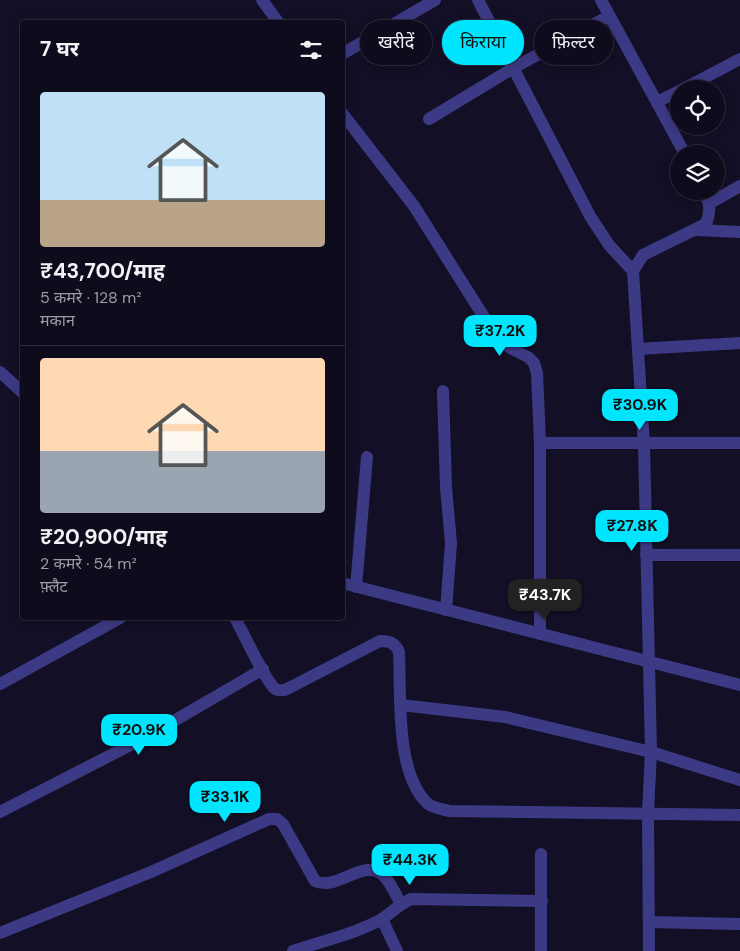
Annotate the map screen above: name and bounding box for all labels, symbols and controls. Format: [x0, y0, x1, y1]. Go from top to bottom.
chip: खरीदें [360, 20, 432, 65]
chip: किराया [442, 20, 524, 65]
chip: फ़िल्टर [534, 20, 613, 65]
text: 7 घर [40, 35, 79, 63]
icon: filters [297, 36, 325, 64]
map controls [670, 80, 725, 200]
button: locate [670, 80, 725, 135]
icon: home [138, 125, 228, 215]
button: layers [670, 145, 725, 200]
text: ₹43,700/माह [40, 257, 165, 285]
text: 5 कमरे · 128 m² [40, 287, 142, 308]
text: मकान [40, 310, 75, 331]
pin: ₹37.2K [459, 314, 541, 357]
text: ₹37.2K [475, 320, 525, 341]
pin: ₹30.9K [599, 388, 681, 431]
icon: home [138, 390, 228, 480]
text: ₹30.9K [613, 394, 667, 415]
pin: ₹27.8K [591, 510, 673, 552]
text: ₹27.8K [606, 515, 658, 536]
text: ₹20,900/माह [40, 523, 167, 551]
text: 2 कमरे · 54 m² [40, 553, 137, 574]
text: फ़्लैट [40, 576, 68, 597]
pin: ₹43.7K [504, 578, 586, 621]
text: ₹43.7K [519, 584, 571, 605]
pin: ₹20.9K [98, 714, 180, 756]
text: ₹20.9K [112, 719, 166, 740]
pin: ₹33.1K [184, 780, 266, 823]
text: ₹33.1K [201, 786, 249, 807]
pin: ₹44.3K [369, 844, 451, 886]
text: ₹44.3K [383, 849, 437, 870]

